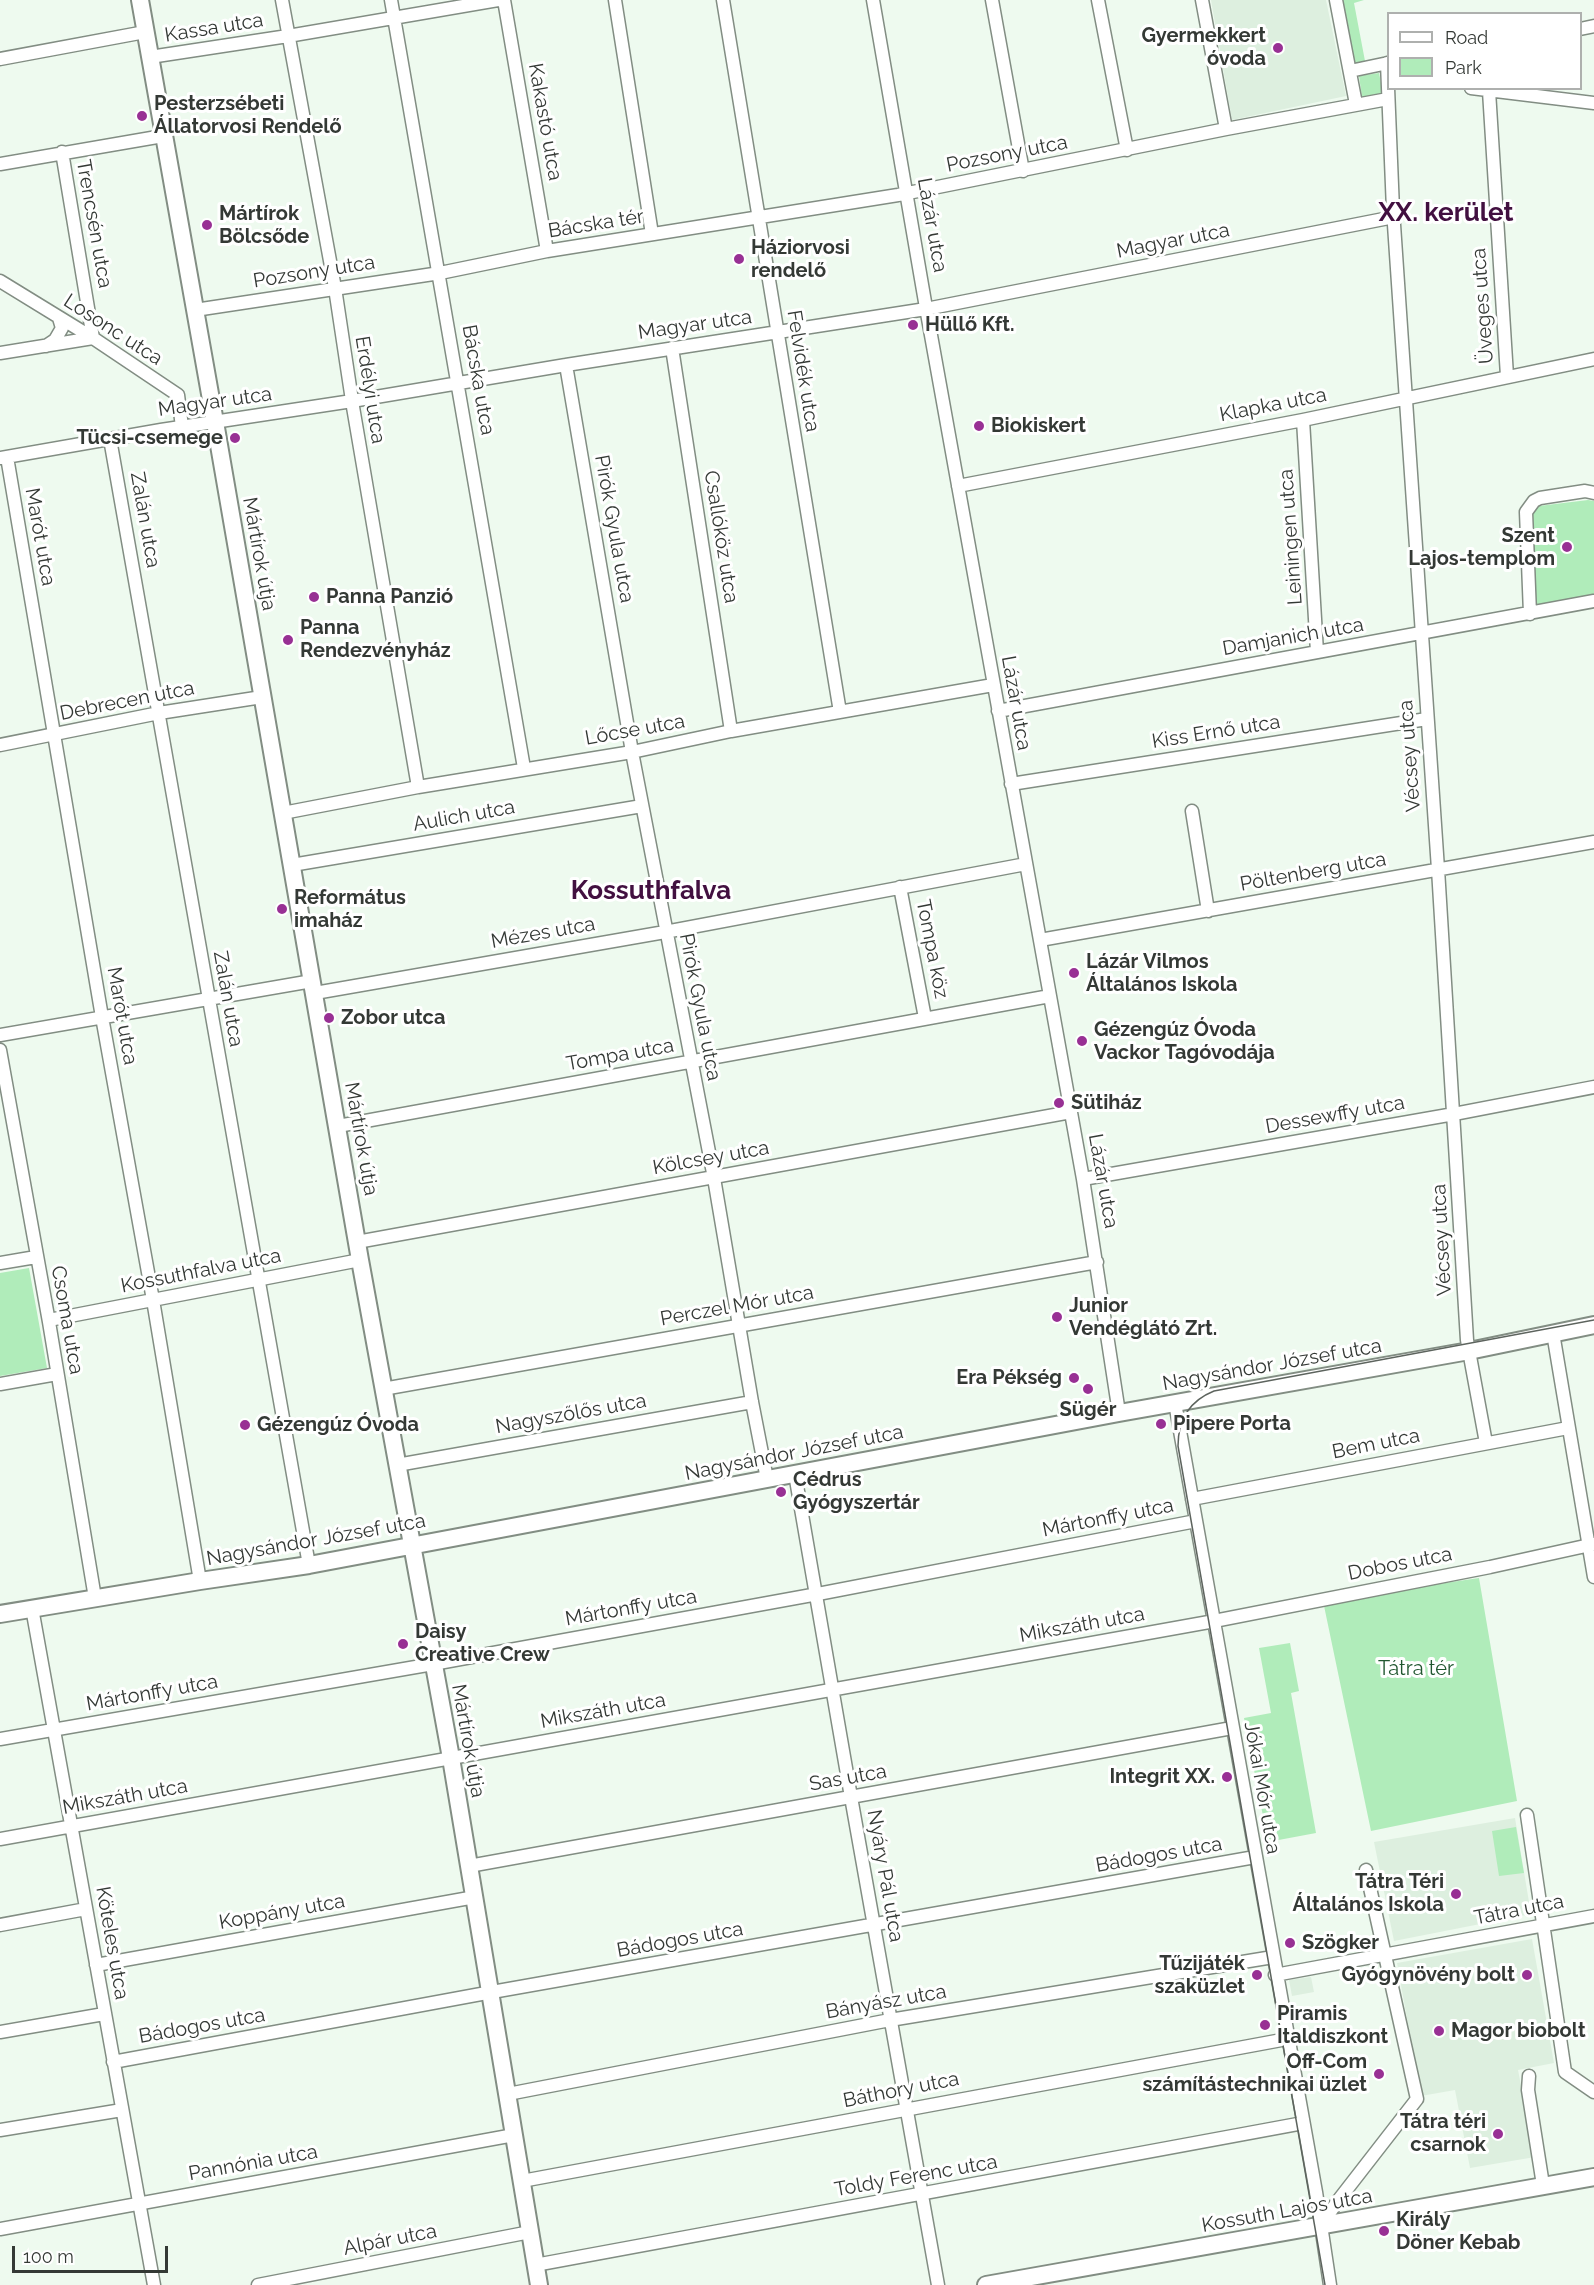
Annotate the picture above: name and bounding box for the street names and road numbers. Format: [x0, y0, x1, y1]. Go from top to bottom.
street label: Kassa utca [163, 8, 265, 48]
street label: Kakastó utca [523, 61, 567, 183]
street label: Pozsony utca [944, 130, 1070, 178]
street label: Trencsén utca [71, 158, 117, 290]
street label: Lázár utca [912, 176, 952, 274]
street label: Bácska tér [546, 205, 646, 243]
street label: Magyar utca [1114, 218, 1232, 264]
street label: Üveges utca [1467, 247, 1499, 365]
street label: Pozsony utca [251, 251, 377, 293]
street label: Losonc utca [59, 289, 167, 371]
street label: Magyar utca [637, 305, 753, 345]
street label: Felvidék utca [782, 308, 824, 434]
street label: Bácska utca [456, 323, 500, 437]
street label: Erdélyi utca [350, 334, 390, 446]
street label: Magyar utca [157, 382, 273, 422]
street label: Klapka utca [1218, 383, 1328, 427]
street label: Pirók Gyula utca [589, 453, 639, 605]
street label: Leiningen utca [1274, 468, 1308, 606]
street label: Csallóköz utca [699, 469, 743, 605]
street label: Zalán utca [125, 470, 165, 570]
street label: Marót utca [20, 486, 60, 588]
street label: Mártírok útja [237, 495, 281, 613]
street label: Damjanich utca [1221, 613, 1365, 661]
street label: Lázár utca [996, 654, 1036, 752]
street label: Debrecen utca [58, 676, 196, 726]
street label: Vécsey utca [1394, 699, 1426, 813]
street label: Lőcse utca [583, 709, 687, 751]
street label: Kiss Ernő utca [1150, 710, 1282, 754]
street label: Aulich utca [411, 795, 517, 837]
street label: Pöltenberg utca [1238, 847, 1388, 897]
street label: Tompa köz [911, 898, 953, 1000]
street label: Mézes utca [489, 912, 597, 954]
street label: Pirók Gyula utca [674, 931, 726, 1083]
street label: Zalán utca [208, 949, 248, 1049]
street label: Marót utca [102, 965, 142, 1067]
street label: Tompa utca [564, 1034, 676, 1076]
street label: Mártírok útja [339, 1080, 383, 1198]
street label: Dessewffy utca [1264, 1091, 1406, 1139]
street label: Lázár utca [1083, 1132, 1123, 1230]
street label: Kölcsey utca [651, 1136, 771, 1180]
street label: Vécsey utca [1427, 1183, 1457, 1297]
street label: Kossuthfalva utca [119, 1244, 283, 1298]
street label: Csoma utca [46, 1264, 88, 1376]
street label: Perczel Mór utca [658, 1281, 816, 1331]
street label: Nagysándor József utca [1161, 1334, 1383, 1396]
street label: Nagyszőlős utca [494, 1389, 648, 1439]
street label: Nagysándor József utca [683, 1420, 905, 1486]
street label: Bem utca [1330, 1424, 1422, 1464]
street label: Mártonffy utca [1040, 1494, 1176, 1542]
street label: Nagysándor József utca [205, 1509, 427, 1571]
street label: Dobos utca [1346, 1542, 1454, 1586]
street label: Mártonffy utca [563, 1585, 699, 1631]
street label: Mikszáth utca [1018, 1602, 1146, 1648]
street label: Mártonffy utca [84, 1670, 220, 1716]
street label: Mártírok útja [446, 1682, 490, 1800]
street label: Mikszáth utca [539, 1688, 667, 1734]
street label: Jókai Mór utca [1239, 1720, 1285, 1856]
street label: Sas utca [807, 1759, 889, 1797]
street label: Mikszáth utca [61, 1774, 189, 1820]
street label: Nyáry Pál utca [862, 1808, 908, 1944]
street label: Bádogos utca [1094, 1832, 1224, 1878]
street label: Köteles utca [90, 1885, 134, 2001]
street label: Koppány utca [217, 1889, 347, 1935]
street label: Tátra utca [1472, 1890, 1566, 1930]
street label: Bádogos utca [615, 1917, 745, 1963]
street label: Bányász utca [824, 1980, 948, 2024]
street label: Bádogos utca [137, 2003, 267, 2049]
street label: Báthory utca [841, 2067, 961, 2113]
street label: Pannónia utca [187, 2140, 319, 2186]
street label: Toldy Ferenc utca [833, 2150, 999, 2202]
street label: Kossuth Lajos utca [1200, 2184, 1374, 2238]
street label: Alpár utca [341, 2219, 439, 2261]

